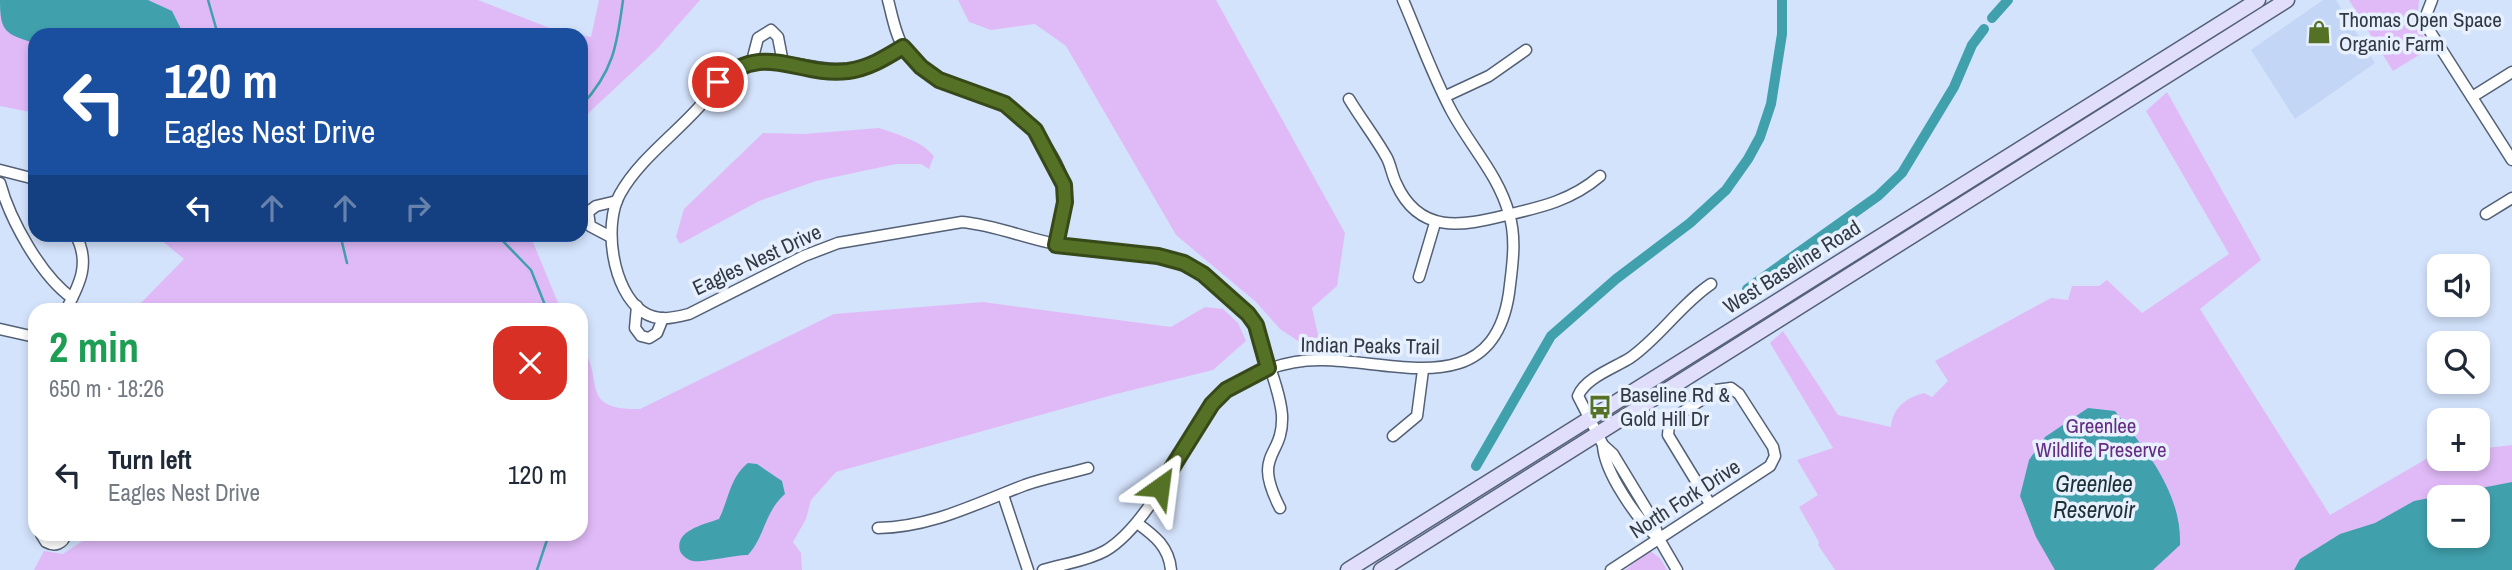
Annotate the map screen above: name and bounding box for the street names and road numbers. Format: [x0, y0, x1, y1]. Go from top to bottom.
street label: West Baseline Road [1718, 213, 1866, 320]
street label: Eagles Nest Drive [688, 217, 826, 302]
street label: Indian Peaks Trail [1300, 330, 1440, 361]
street label: North Fork Drive [1624, 452, 1746, 545]

